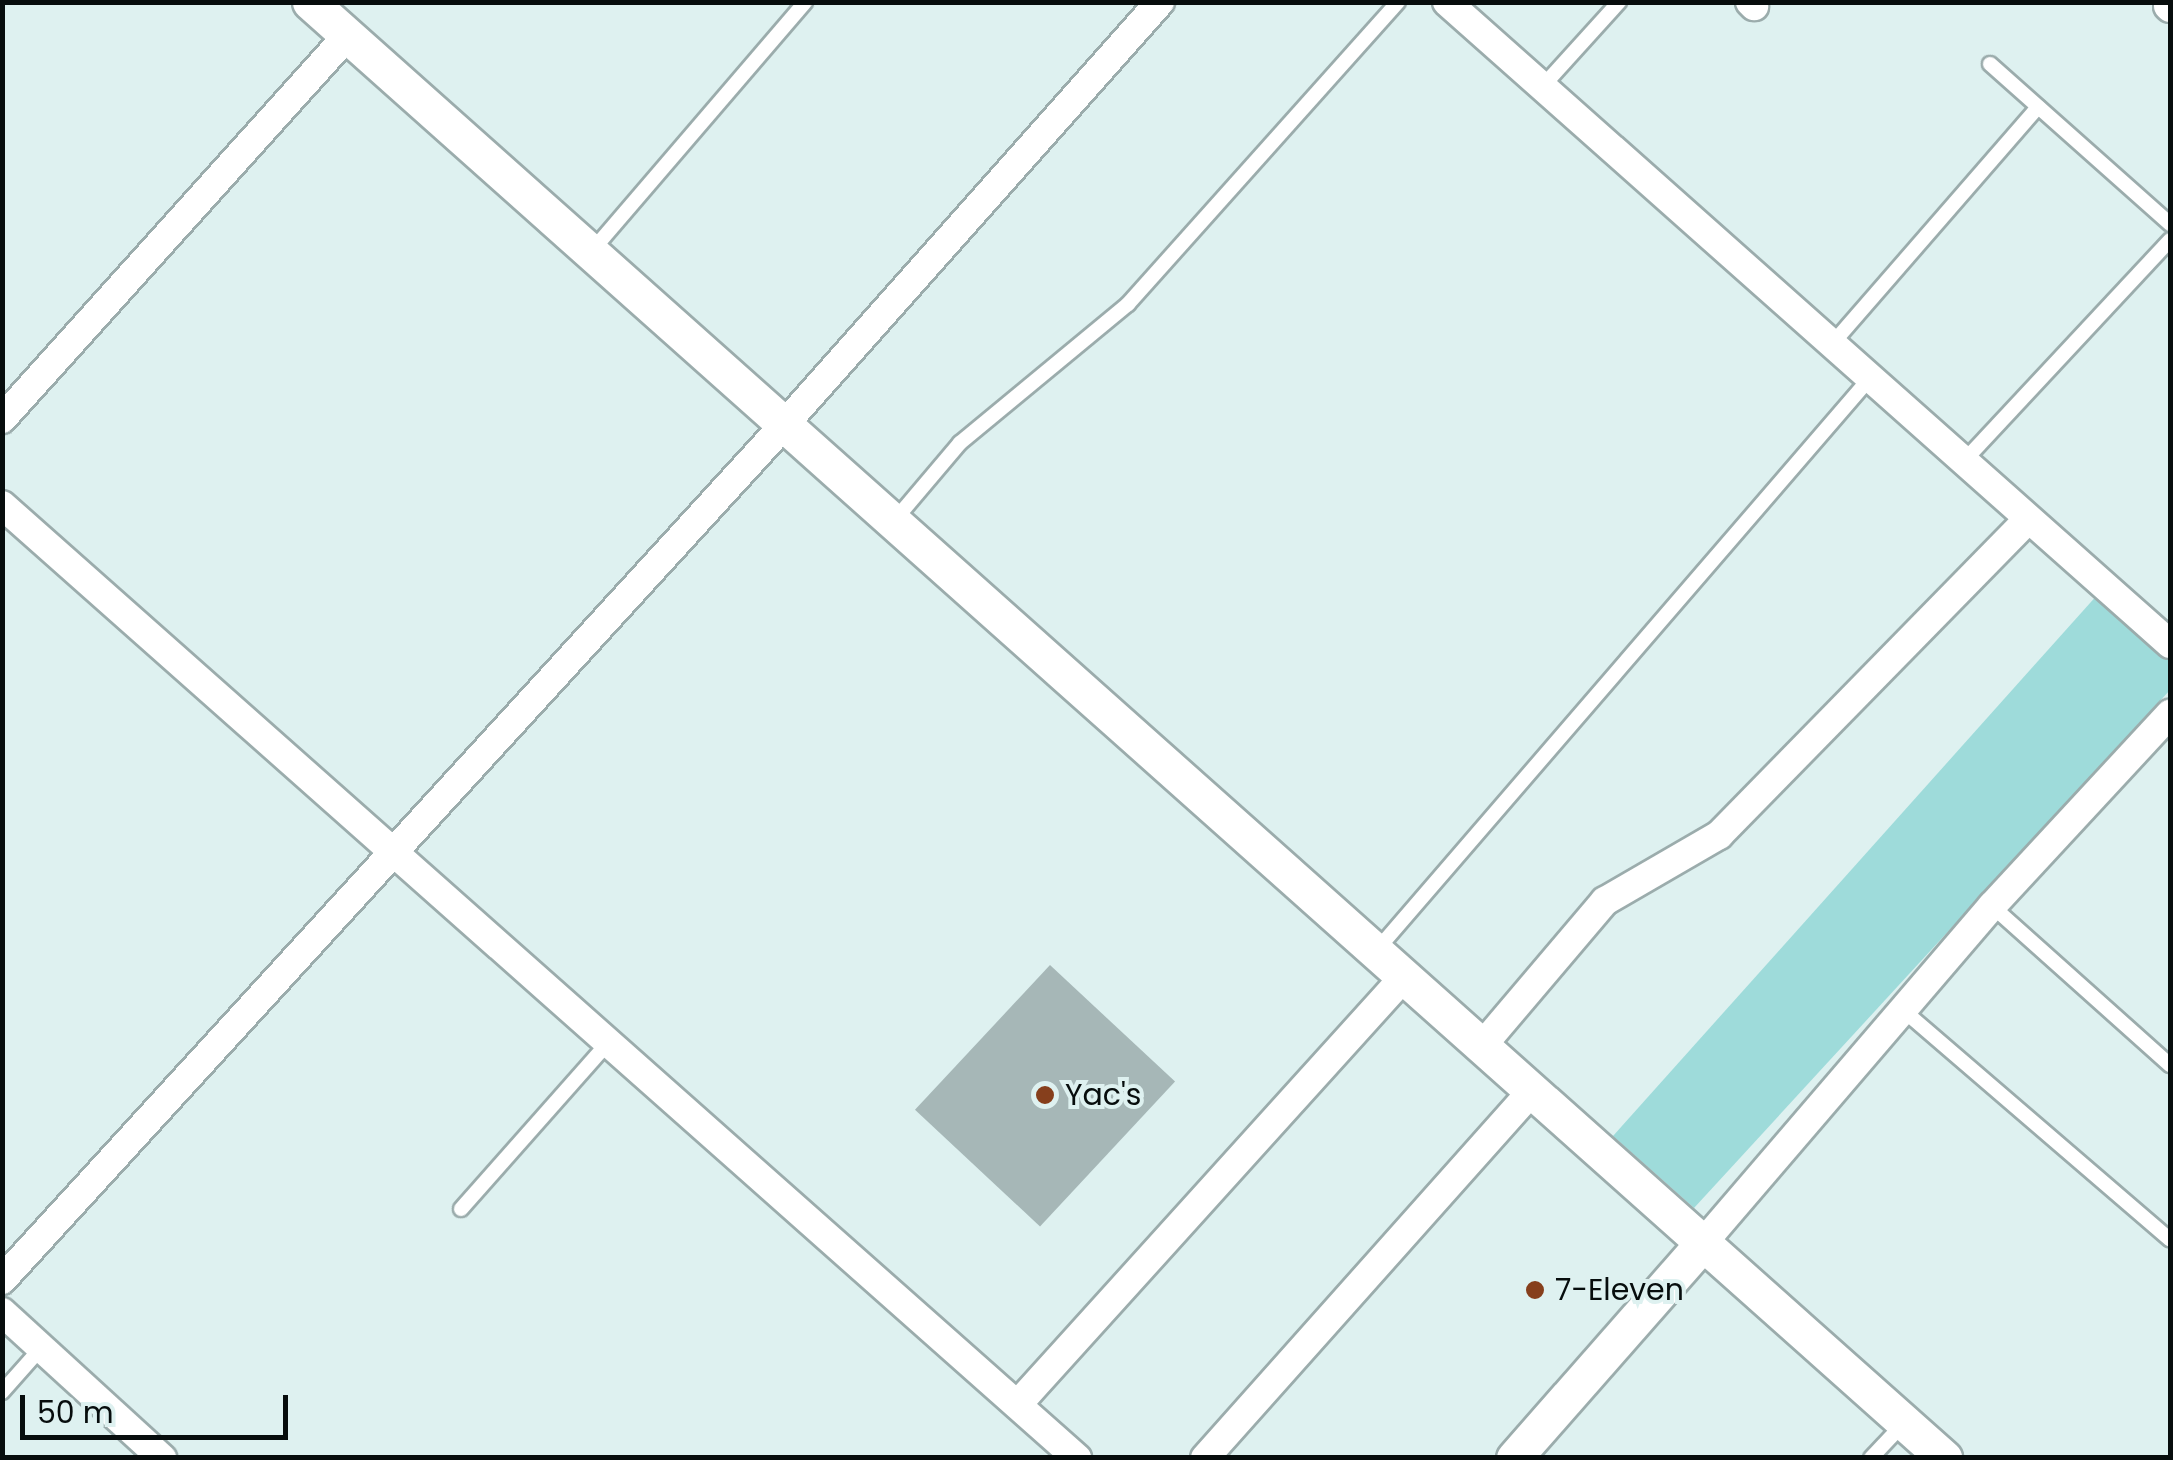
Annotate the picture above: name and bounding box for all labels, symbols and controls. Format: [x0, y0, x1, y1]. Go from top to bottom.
place label: Yac's [1065, 1077, 1141, 1113]
marker: Yac's [1034, 1084, 1056, 1106]
place label: 7-Eleven [1555, 1272, 1684, 1308]
marker: 7-Eleven [1524, 1279, 1546, 1301]
scale bar [25, 1375, 292, 1437]
text: 50 m [37, 1391, 114, 1434]

